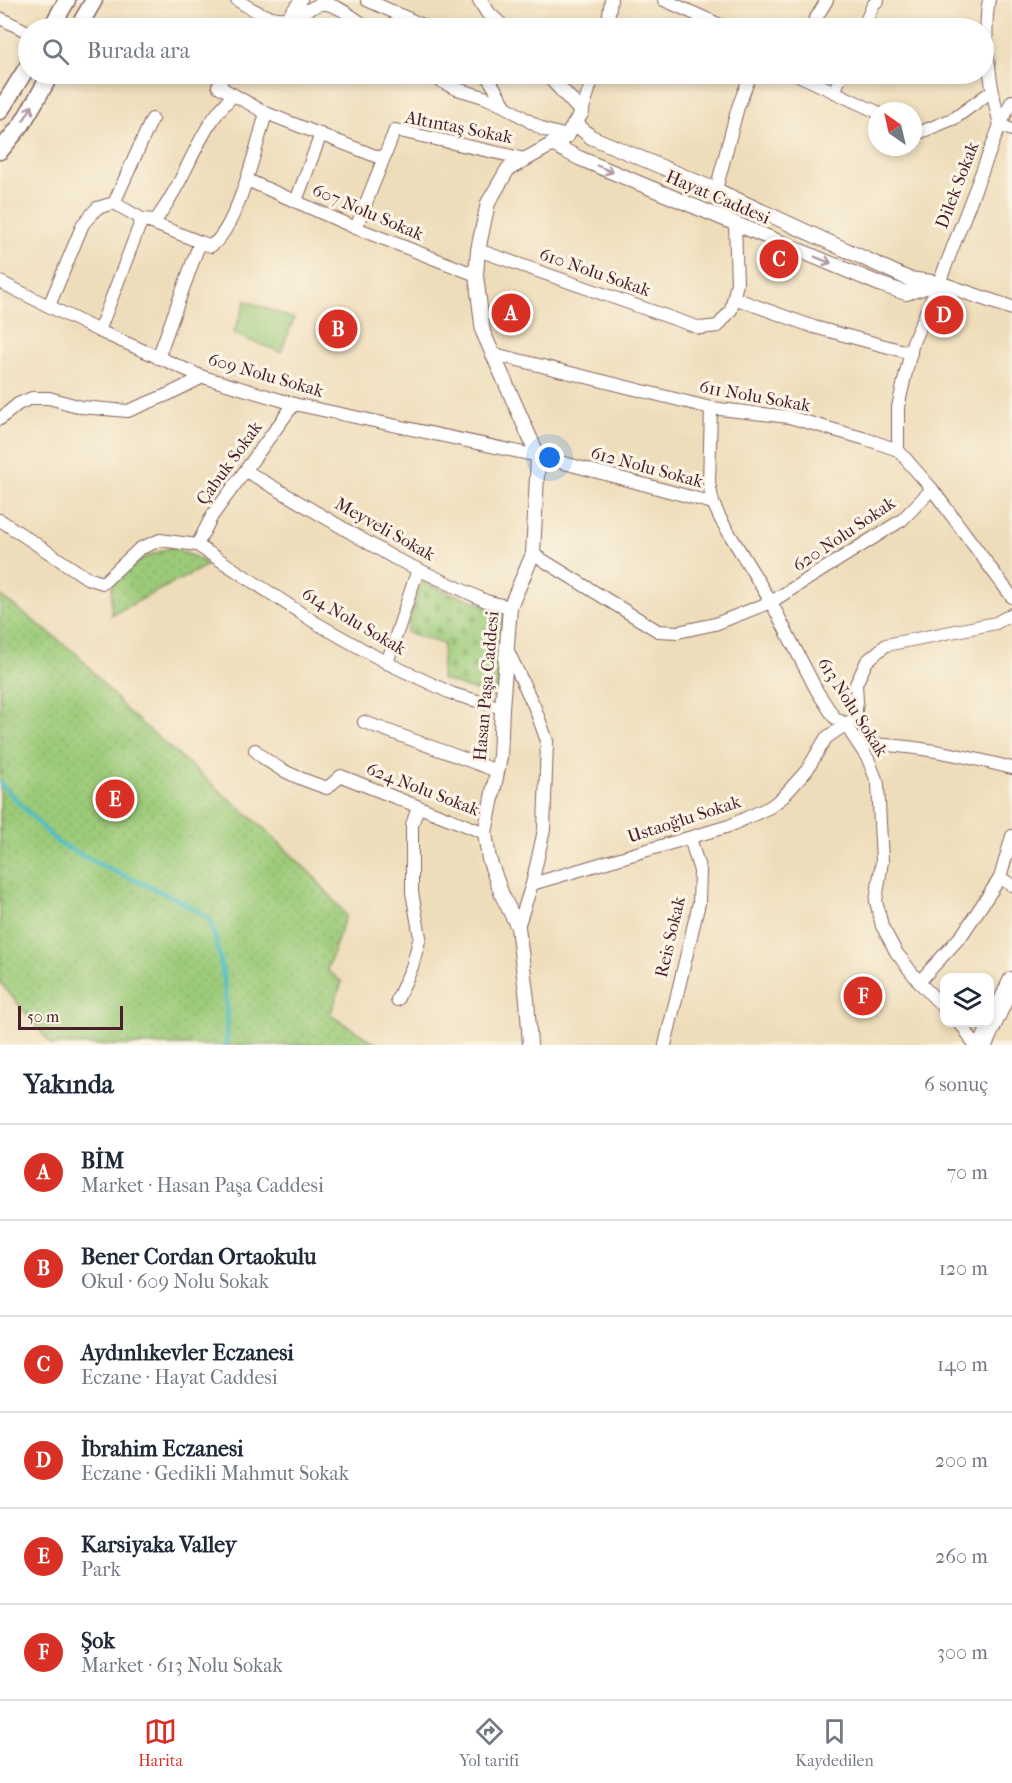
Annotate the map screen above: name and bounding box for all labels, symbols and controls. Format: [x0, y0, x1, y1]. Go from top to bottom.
search box [18, 18, 994, 84]
icon: search [39, 35, 72, 68]
text: Burada ara [87, 38, 190, 64]
north arrow [868, 102, 922, 156]
one-way arrow [22, 105, 34, 122]
street label: Altıntaş Sokak [402, 107, 515, 148]
street label: Dilek Sokak [931, 138, 984, 231]
one-way arrow [595, 164, 613, 175]
street label: Hayat Caddesi [663, 166, 774, 229]
street label: 607 Nolu Sokak [309, 180, 427, 246]
pin: C [760, 236, 798, 282]
street label: 610 Nolu Sokak [537, 244, 654, 302]
one-way arrow [814, 255, 832, 266]
pin: A [492, 290, 530, 336]
pin: D [924, 292, 964, 338]
pin: B [318, 306, 358, 352]
street label: 609 Nolu Sokak [206, 349, 327, 402]
street label: 611 Nolu Sokak [698, 376, 813, 417]
street label: Çabuk Sokak [192, 417, 268, 510]
street label: 612 Nolu Sokak [588, 442, 706, 493]
your location [535, 443, 564, 472]
street label: 620 Nolu Sokak [789, 492, 900, 576]
street label: Meyveli Sokak [331, 493, 439, 566]
street label: 614 Nolu Sokak [298, 583, 410, 660]
street label: Hasan Paşa Caddesi [469, 609, 504, 762]
street label: 613 Nolu Sokak [813, 654, 893, 761]
street label: 624 Nolu Sokak [363, 758, 483, 821]
pin: E [96, 776, 134, 822]
street label: Ustaoğlu Sokak [625, 791, 744, 848]
street label: Reis Sokak [651, 894, 690, 980]
map controls [940, 973, 994, 1027]
button: layers [940, 973, 994, 1027]
pin: F [844, 974, 882, 1018]
scale bar [18, 1003, 123, 1030]
text: 50 m [27, 1007, 59, 1026]
text: Yakında [24, 1069, 114, 1100]
text: 6 sonuç [924, 1073, 988, 1096]
text: BİM [81, 1148, 124, 1174]
text: A [37, 1161, 50, 1184]
text: 70 m [946, 1161, 988, 1184]
text: Market · Hasan Paşa Caddesi [81, 1174, 324, 1197]
text: Bener Cordan Ortaokulu [81, 1244, 316, 1270]
text: B [37, 1257, 50, 1280]
text: 120 m [939, 1257, 988, 1280]
text: Okul · 609 Nolu Sokak [81, 1270, 269, 1293]
text: Aydınlıkevler Eczanesi [81, 1340, 294, 1366]
text: C [37, 1353, 50, 1376]
text: 140 m [937, 1353, 988, 1376]
text: Eczane · Hayat Caddesi [81, 1366, 278, 1389]
text: İbrahim Eczanesi [81, 1436, 244, 1462]
text: D [36, 1449, 51, 1472]
text: 200 m [935, 1449, 988, 1472]
text: Eczane · Gedikli Mahmut Sokak [81, 1462, 349, 1485]
text: Karsiyaka Valley [81, 1532, 237, 1558]
text: E [37, 1545, 50, 1568]
text: 260 m [935, 1545, 988, 1568]
text: Park [81, 1558, 121, 1581]
text: Şok [81, 1628, 115, 1654]
text: F [38, 1641, 49, 1664]
text: 300 m [937, 1641, 988, 1664]
text: Market · 613 Nolu Sokak [81, 1654, 283, 1677]
tab: Harita [138, 1715, 183, 1770]
tab: Yol tarifi [459, 1715, 519, 1770]
tab: Kaydedilen [795, 1715, 874, 1770]

